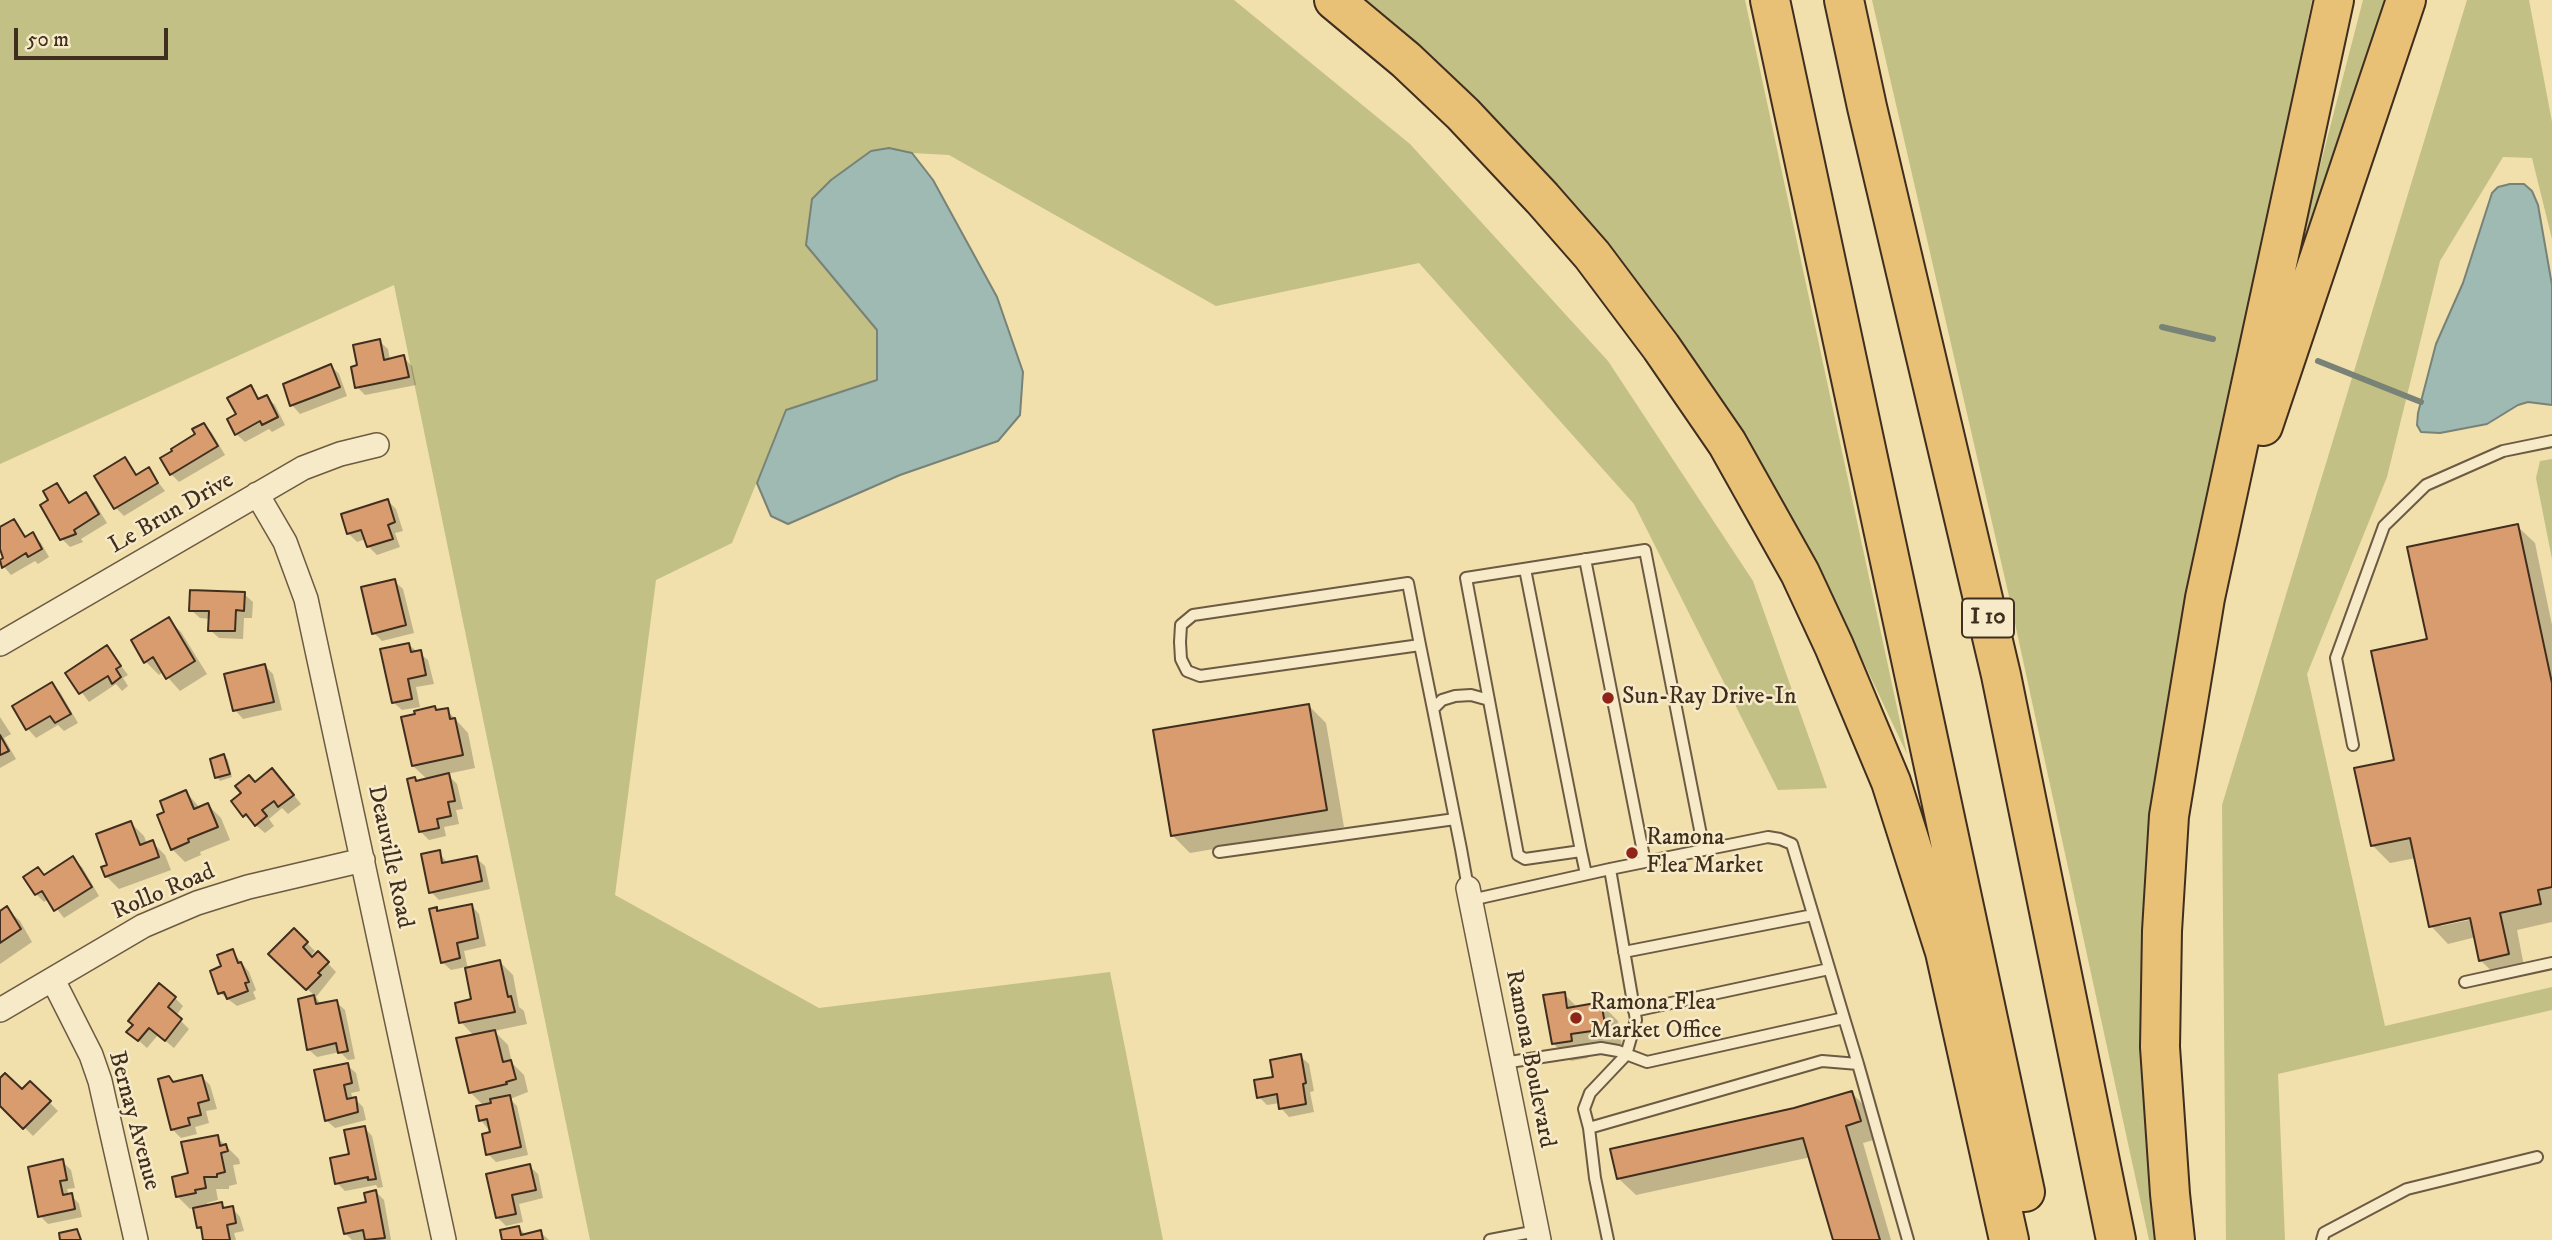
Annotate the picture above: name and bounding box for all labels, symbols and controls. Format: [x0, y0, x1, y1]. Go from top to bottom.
scale bar [18, 14, 172, 58]
text: 50 m [27, 27, 69, 53]
street label: Le Brun Drive [105, 467, 239, 561]
road number: I 10 [1962, 598, 2014, 638]
place label: Sun-Ray Drive-In [1622, 684, 1797, 712]
marker: Sun-Ray Drive-In [1600, 690, 1616, 706]
street label: Deauville Road [360, 783, 418, 931]
place label: Ramona Flea Market [1646, 825, 1763, 881]
marker: Ramona Flea Market [1624, 845, 1640, 861]
street label: Rollo Road [109, 859, 219, 927]
street label: Ramona Boulevard [1498, 968, 1560, 1150]
place label: Ramona Flea Market Office [1590, 990, 1721, 1046]
marker: Ramona Flea Market Office [1568, 1010, 1584, 1026]
street label: Bernay Avenue [101, 1049, 165, 1193]

